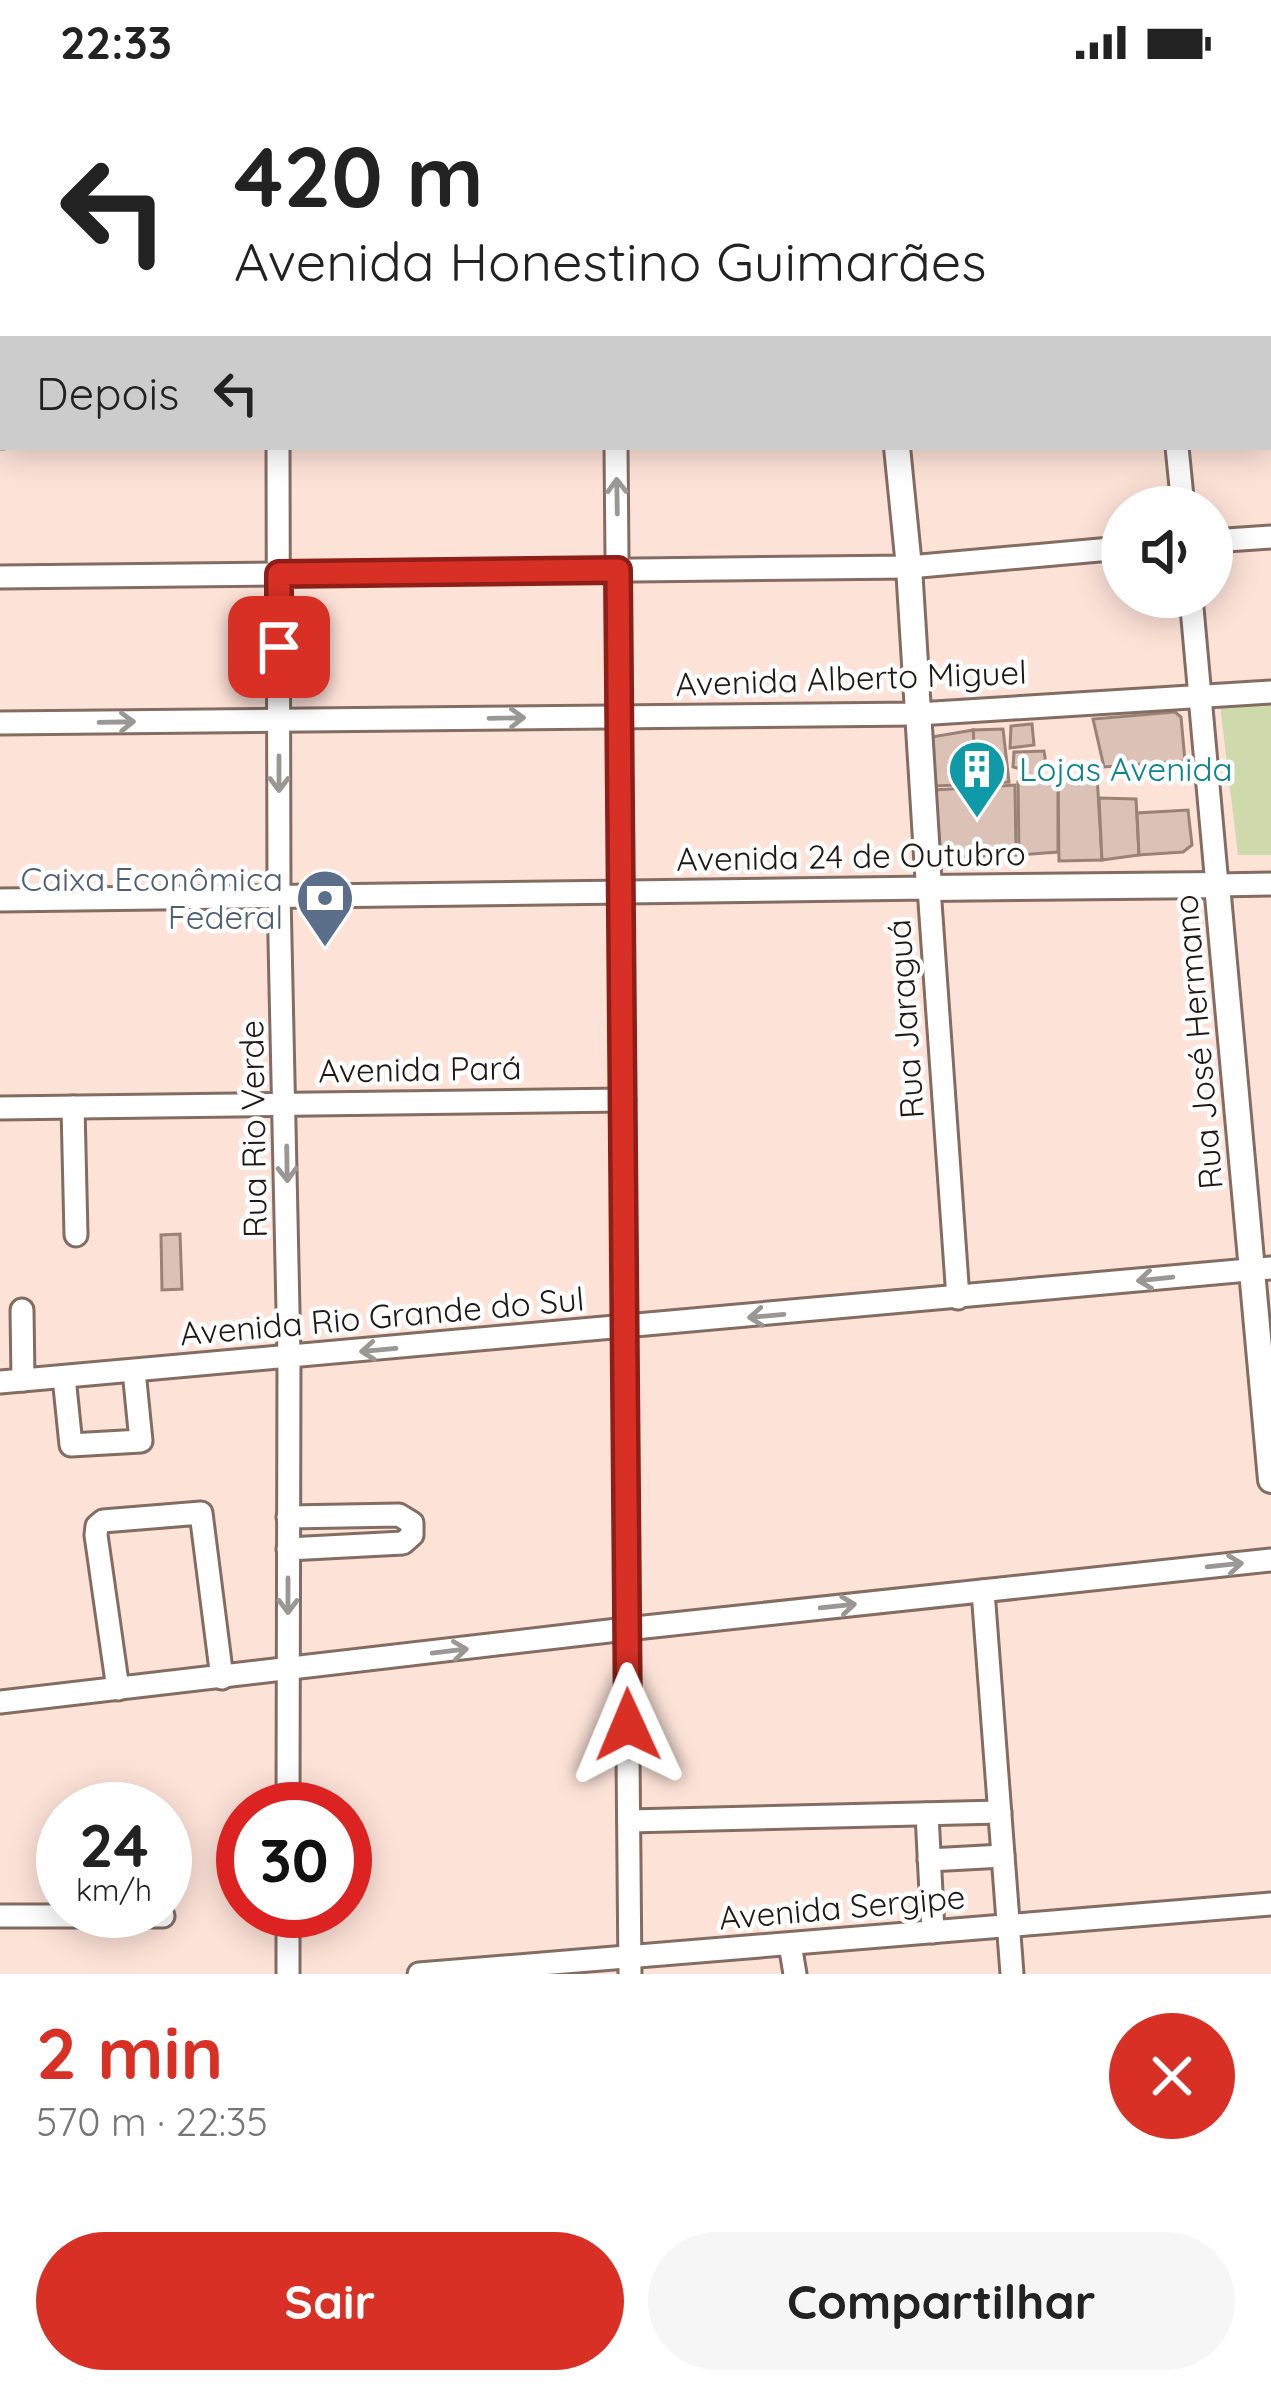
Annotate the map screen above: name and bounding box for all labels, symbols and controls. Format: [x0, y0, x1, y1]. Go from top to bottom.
text: 22:33 [60, 14, 172, 70]
text: 420 m [234, 123, 484, 228]
icon: left [36, 132, 192, 288]
text: Avenida Honestino Guimarães [234, 227, 987, 295]
icon: left [203, 360, 269, 426]
text: Depois [36, 365, 179, 421]
one-way arrow [606, 477, 628, 516]
map controls [1101, 486, 1233, 618]
button: sound [1101, 486, 1233, 618]
pin [228, 596, 330, 698]
icon: arrive [246, 614, 312, 680]
street label: Avenida Alberto Miguel [675, 651, 1027, 704]
one-way arrow [487, 707, 526, 729]
one-way arrow [97, 711, 136, 733]
building icon: Lojas Avenida [946, 738, 1008, 820]
place label: Lojas Avenida [1019, 748, 1232, 789]
one-way arrow [268, 754, 290, 793]
street label: Avenida 24 de Outubro [676, 832, 1026, 879]
place label: Caixa Econômica Federal [21, 858, 283, 937]
bank icon: Caixa Econômica Federal [294, 867, 356, 949]
street label: Rua José Hermano [1164, 893, 1231, 1191]
street label: Rua Jaraguá [877, 918, 932, 1120]
street label: Rua Rio Verde [230, 1020, 275, 1238]
street label: Avenida Pará [318, 1046, 522, 1091]
one-way arrow [276, 1144, 298, 1183]
one-way arrow [1136, 1268, 1175, 1291]
street label: Avenida Rio Grande do Sul [178, 1277, 586, 1354]
one-way arrow [747, 1305, 786, 1328]
one-way arrow [359, 1338, 398, 1361]
one-way arrow [1205, 1553, 1244, 1576]
one-way arrow [276, 1576, 299, 1615]
one-way arrow [817, 1594, 856, 1617]
one-way arrow [430, 1639, 469, 1661]
position arrow [565, 1662, 691, 1788]
speed limit sign: 30 [216, 1782, 372, 1938]
text: 24 [79, 1807, 149, 1882]
text: km/h [76, 1871, 152, 1909]
street label: Avenida Sergipe [717, 1875, 967, 1938]
text: 2 min [36, 2007, 223, 2097]
button: close [1109, 2013, 1235, 2139]
text: 570 m · 22:35 [36, 2097, 268, 2146]
button: Sair [36, 2232, 624, 2370]
button: Compartilhar [648, 2232, 1235, 2370]

